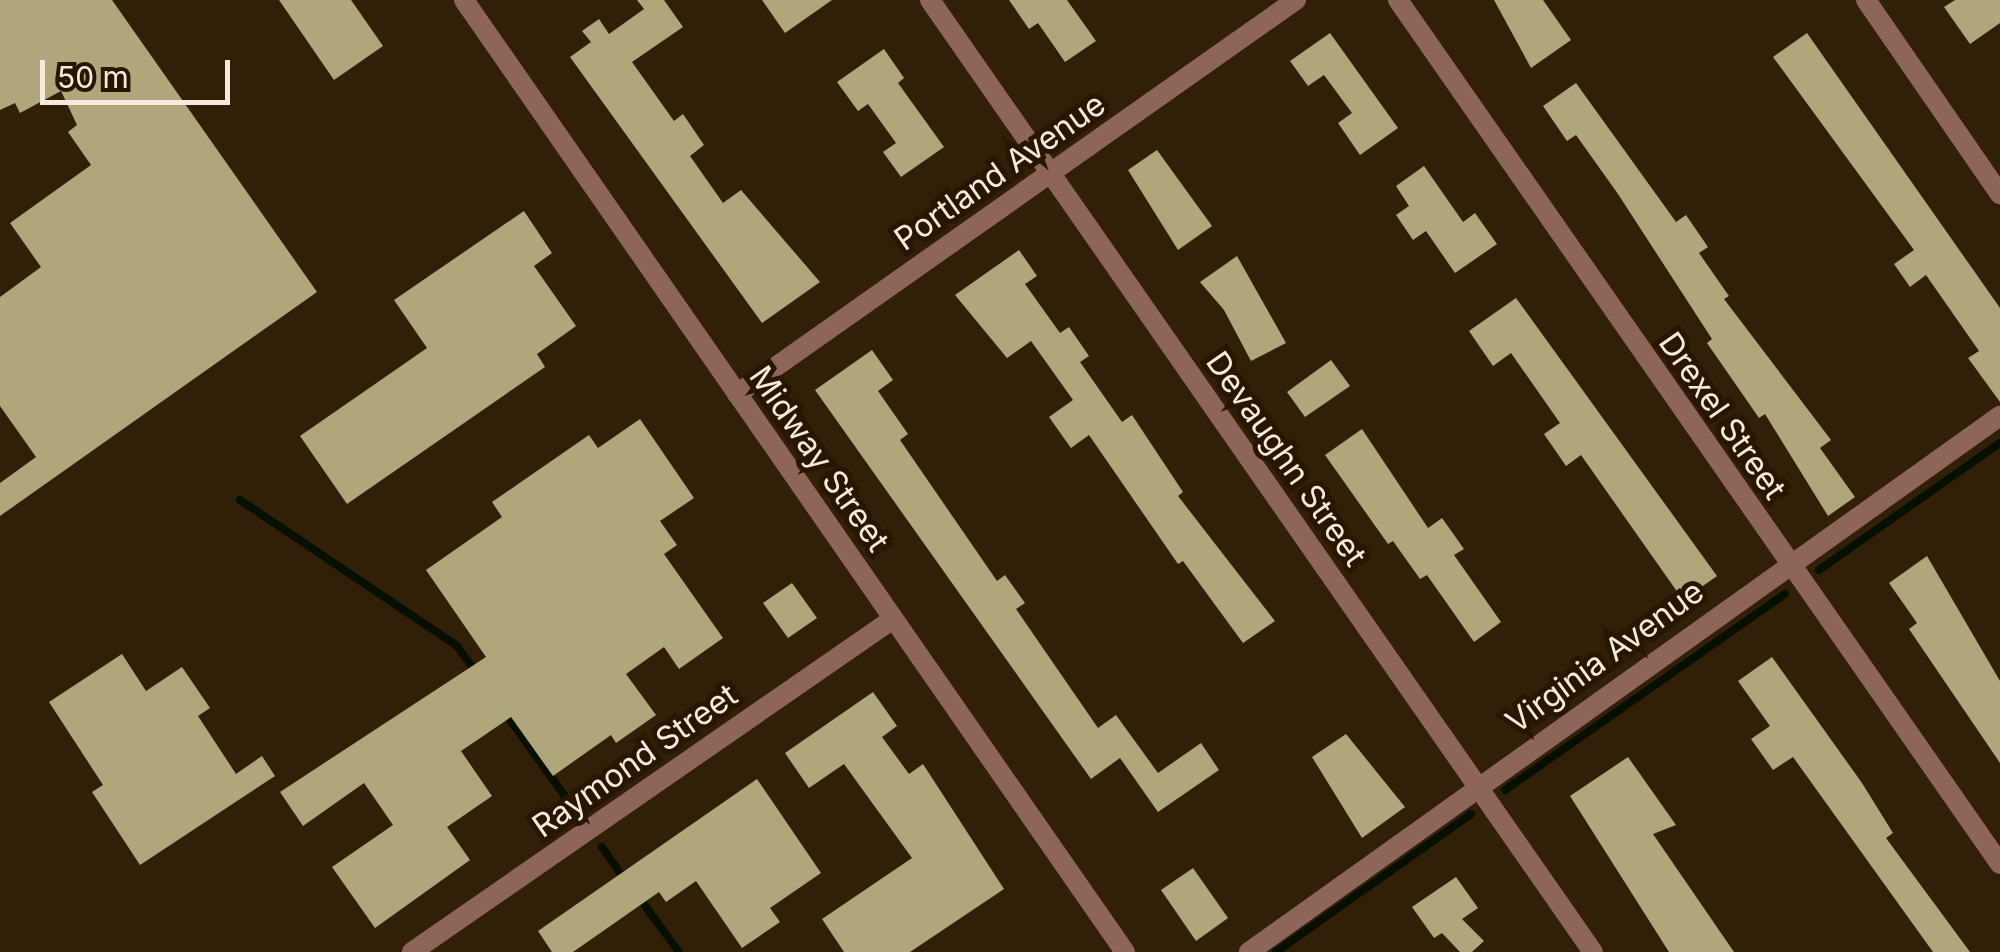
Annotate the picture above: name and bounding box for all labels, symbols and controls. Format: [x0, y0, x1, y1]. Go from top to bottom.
scale bar [45, 40, 235, 102]
text: 50 m [57, 59, 129, 95]
street label: Portland Avenue [887, 85, 1113, 259]
street label: Drexel Street [1650, 325, 1794, 507]
street label: Devaughn Street [1198, 345, 1374, 573]
street label: Midway Street [741, 359, 897, 559]
street label: Virginia Avenue [1499, 572, 1711, 742]
street label: Raymond Street [525, 676, 745, 846]

